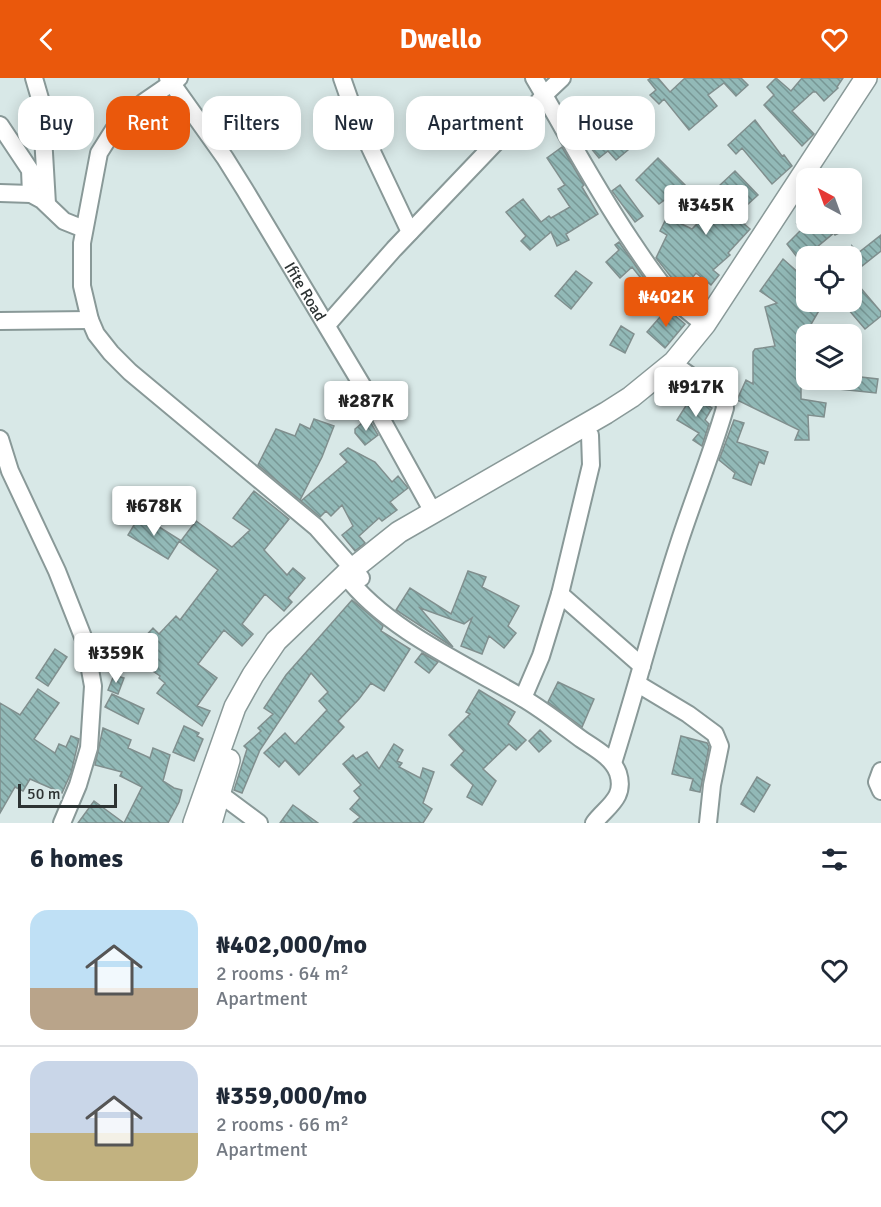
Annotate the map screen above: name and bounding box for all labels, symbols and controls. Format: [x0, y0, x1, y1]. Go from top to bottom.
icon: back [30, 23, 63, 56]
text: Dwello [399, 23, 482, 56]
icon: heart [818, 23, 851, 56]
chip: Buy [18, 96, 94, 150]
chip: Rent [106, 96, 190, 150]
chip: Filters [202, 96, 301, 150]
chip: New [313, 96, 394, 150]
chip: Apartment [406, 96, 545, 150]
chip: House [557, 96, 655, 150]
north arrow [796, 168, 862, 234]
map controls [796, 168, 862, 390]
pin: ₦345K [664, 185, 748, 236]
text: ₦345K [678, 192, 734, 217]
button: locate [796, 246, 862, 312]
street label: Ifite Road [280, 259, 330, 325]
pin: ₦402K [624, 277, 708, 328]
text: ₦402K [638, 284, 694, 309]
button: layers [796, 324, 862, 390]
pin: ₦917K [654, 367, 738, 418]
text: ₦917K [668, 374, 724, 399]
pin: ₦287K [324, 381, 408, 432]
text: ₦287K [338, 388, 394, 413]
pin: ₦678K [112, 486, 196, 537]
text: ₦678K [126, 493, 182, 518]
pin: ₦359K [74, 633, 158, 684]
text: ₦359K [88, 640, 144, 665]
scale bar [18, 781, 117, 808]
text: 50 m [27, 784, 61, 804]
text: 6 homes [30, 843, 123, 875]
icon: filters [818, 843, 851, 876]
text: ₦402,000/mo [216, 929, 367, 961]
icon: home [78, 934, 150, 1006]
icon: heart [818, 954, 851, 987]
text: 2 rooms · 64 m² [216, 961, 349, 986]
text: Apartment [216, 986, 308, 1011]
text: ₦359,000/mo [216, 1080, 367, 1112]
icon: home [78, 1085, 150, 1157]
icon: heart [818, 1105, 851, 1138]
text: 2 rooms · 66 m² [216, 1112, 349, 1137]
text: Apartment [216, 1137, 308, 1162]

